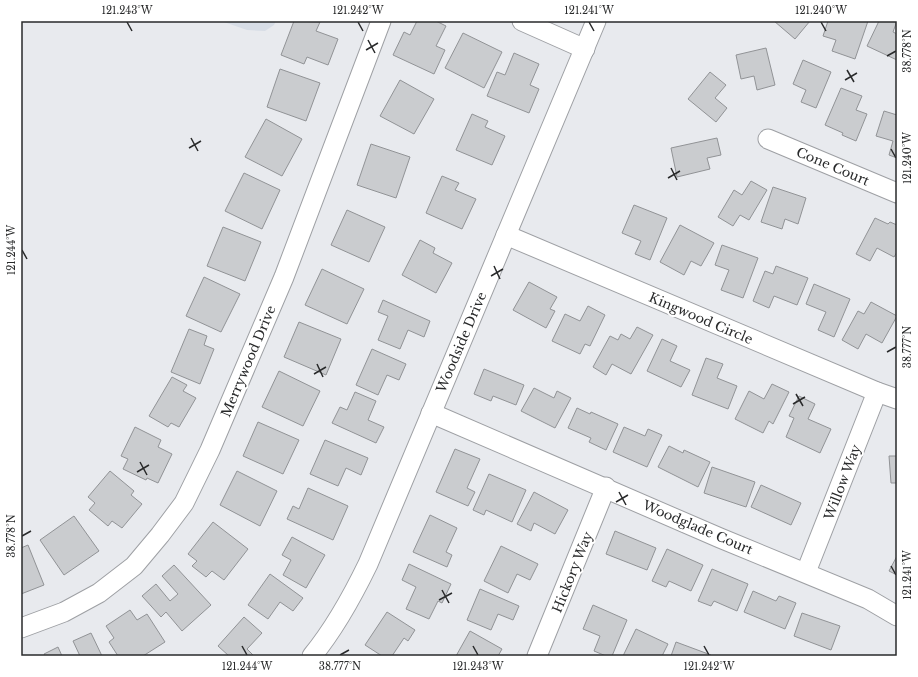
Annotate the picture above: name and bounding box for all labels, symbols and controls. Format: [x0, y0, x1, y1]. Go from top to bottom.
text: 121.243°W [101, 4, 153, 17]
text: 121.242°W [332, 4, 384, 17]
text: 121.241°W [564, 4, 614, 17]
text: 121.240°W [795, 4, 847, 17]
text: 38.778°N [901, 29, 914, 73]
text: 121.240°W [901, 132, 914, 184]
street label: Cone Court [794, 143, 872, 190]
text: 121.244°W [5, 224, 18, 275]
street label: Woodside Drive [432, 289, 490, 396]
street label: Kingwood Circle [646, 289, 755, 348]
street label: Merrywood Drive [217, 303, 280, 420]
text: 38.777°N [901, 326, 914, 368]
street label: Willow Way [820, 441, 865, 523]
street label: Woodglade Court [639, 496, 755, 558]
text: 38.778°N [5, 514, 18, 558]
street label: Hickory Way [548, 528, 597, 615]
text: 121.241°W [901, 550, 914, 600]
text: 121.244°W [222, 660, 273, 673]
text: 38.777°N [319, 660, 361, 673]
text: 121.243°W [452, 660, 504, 673]
text: 121.242°W [683, 660, 735, 673]

